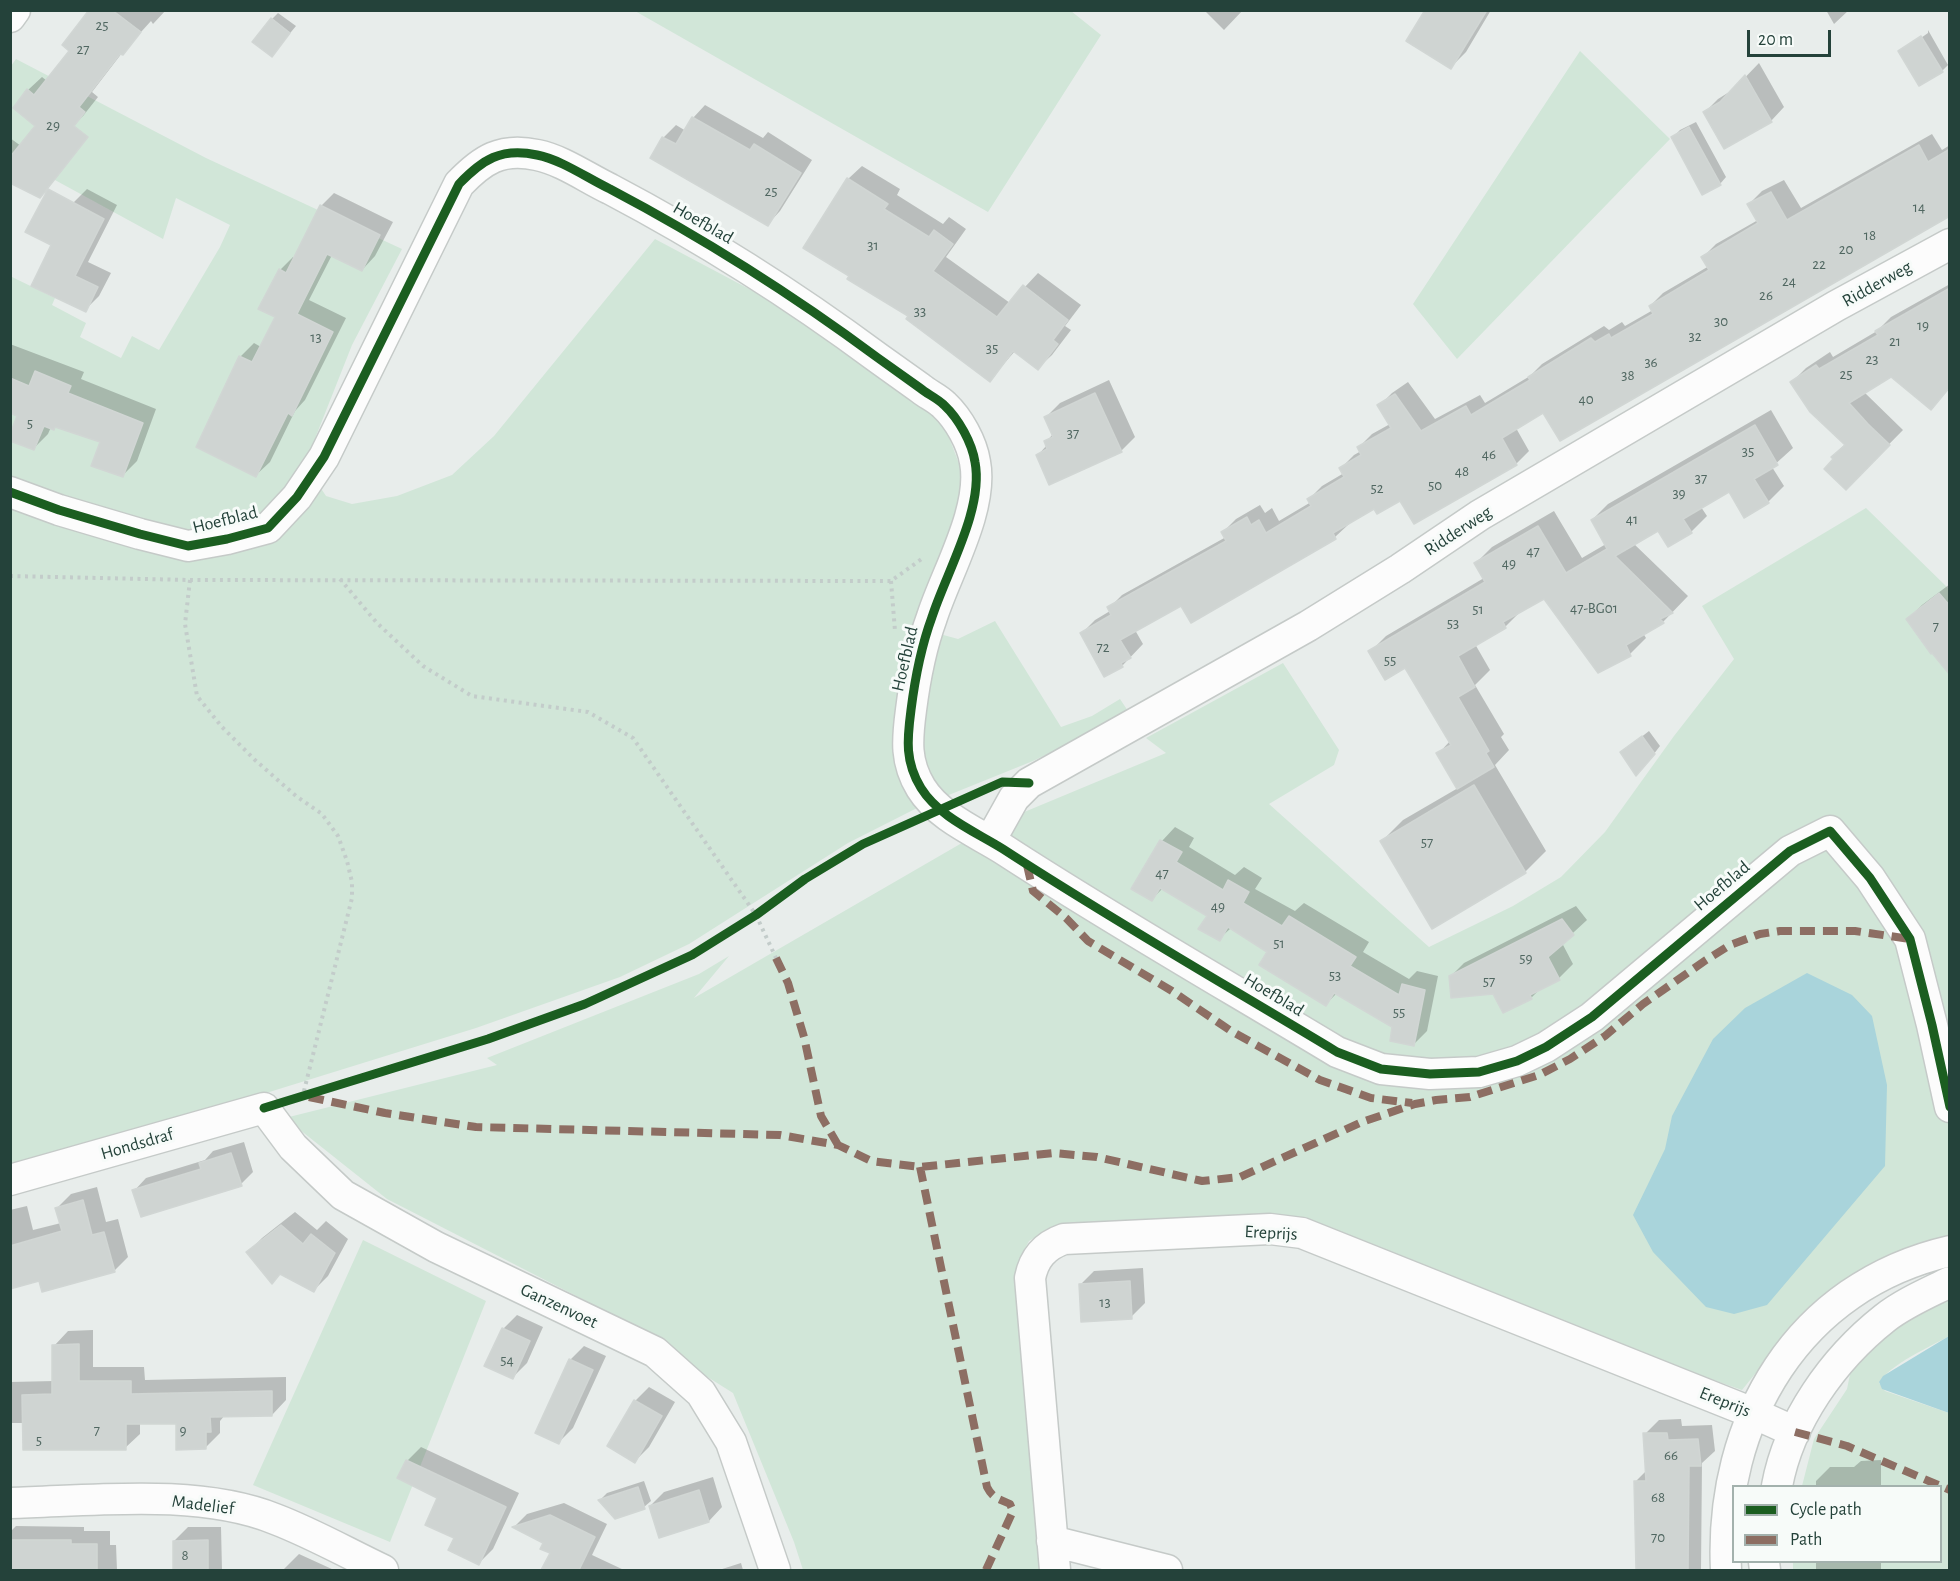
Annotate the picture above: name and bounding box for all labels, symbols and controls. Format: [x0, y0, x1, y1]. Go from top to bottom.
house number: 25 [95, 16, 109, 34]
scale bar [1750, 18, 1834, 56]
text: 20 m [1758, 31, 1793, 49]
house number: 27 [76, 40, 90, 58]
house number: 29 [46, 116, 60, 134]
house number: 25 [764, 182, 778, 200]
street label: Hoefblad [669, 197, 737, 249]
house number: 14 [1913, 198, 1925, 216]
house number: 18 [1864, 226, 1876, 244]
house number: 31 [867, 236, 879, 254]
house number: 20 [1839, 240, 1853, 258]
house number: 22 [1812, 255, 1826, 273]
street label: Ridderweg [1838, 256, 1916, 312]
house number: 24 [1782, 272, 1796, 290]
house number: 26 [1759, 286, 1773, 304]
house number: 33 [914, 302, 926, 320]
house number: 30 [1714, 312, 1728, 330]
house number: 19 [1917, 316, 1929, 334]
house number: 32 [1688, 327, 1702, 345]
house number: 13 [310, 328, 322, 346]
house number: 21 [1889, 332, 1901, 350]
house number: 35 [986, 339, 998, 357]
house number: 23 [1865, 350, 1879, 368]
house number: 36 [1644, 353, 1658, 371]
house number: 25 [1839, 365, 1853, 383]
house number: 38 [1621, 366, 1635, 384]
house number: 40 [1578, 390, 1594, 408]
house number: 5 [27, 414, 33, 432]
house number: 37 [1067, 424, 1079, 442]
house number: 35 [1742, 442, 1754, 460]
house number: 46 [1482, 445, 1496, 463]
house number: 48 [1455, 462, 1469, 480]
house number: 37 [1695, 469, 1707, 487]
house number: 50 [1428, 476, 1442, 494]
house number: 52 [1370, 479, 1384, 497]
house number: 39 [1672, 484, 1686, 502]
street label: Ridderweg [1420, 501, 1496, 561]
street label: Hoefblad [190, 502, 260, 538]
house number: 41 [1626, 510, 1638, 528]
house number: 47 [1526, 542, 1540, 560]
house number: 49 [1502, 554, 1516, 572]
house number: 47-BG01 [1570, 599, 1618, 617]
house number: 51 [1472, 600, 1484, 618]
house number: 53 [1447, 614, 1459, 632]
house number: 7 [1933, 617, 1939, 635]
street label: Hoefblad [887, 624, 923, 694]
house number: 72 [1096, 638, 1110, 656]
house number: 55 [1384, 651, 1396, 669]
house number: 57 [1421, 833, 1433, 851]
street label: Hoefblad [1690, 856, 1754, 916]
house number: 47 [1155, 864, 1169, 882]
house number: 49 [1211, 897, 1225, 915]
house number: 51 [1273, 934, 1285, 952]
house number: 59 [1519, 949, 1533, 967]
house number: 53 [1329, 966, 1341, 984]
street label: Hoefblad [1240, 969, 1308, 1021]
house number: 57 [1483, 972, 1495, 990]
house number: 55 [1393, 1003, 1405, 1021]
street label: Hondsdraf [98, 1123, 176, 1165]
street label: Ereprijs [1244, 1221, 1298, 1245]
street label: Ganzenvoet [517, 1279, 601, 1333]
house number: 13 [1099, 1293, 1111, 1311]
house number: 54 [500, 1351, 514, 1369]
street label: Ereprijs [1696, 1382, 1754, 1422]
house number: 7 [94, 1421, 100, 1439]
house number: 9 [179, 1421, 187, 1439]
house number: 5 [36, 1431, 42, 1449]
house number: 66 [1664, 1446, 1678, 1464]
legend [1732, 1485, 1942, 1563]
house number: 68 [1651, 1488, 1665, 1506]
street label: Madelief [171, 1490, 235, 1520]
text: Cycle path [1790, 1501, 1862, 1519]
house number: 70 [1651, 1528, 1665, 1546]
text: Path [1790, 1531, 1822, 1549]
house number: 8 [181, 1546, 189, 1564]

